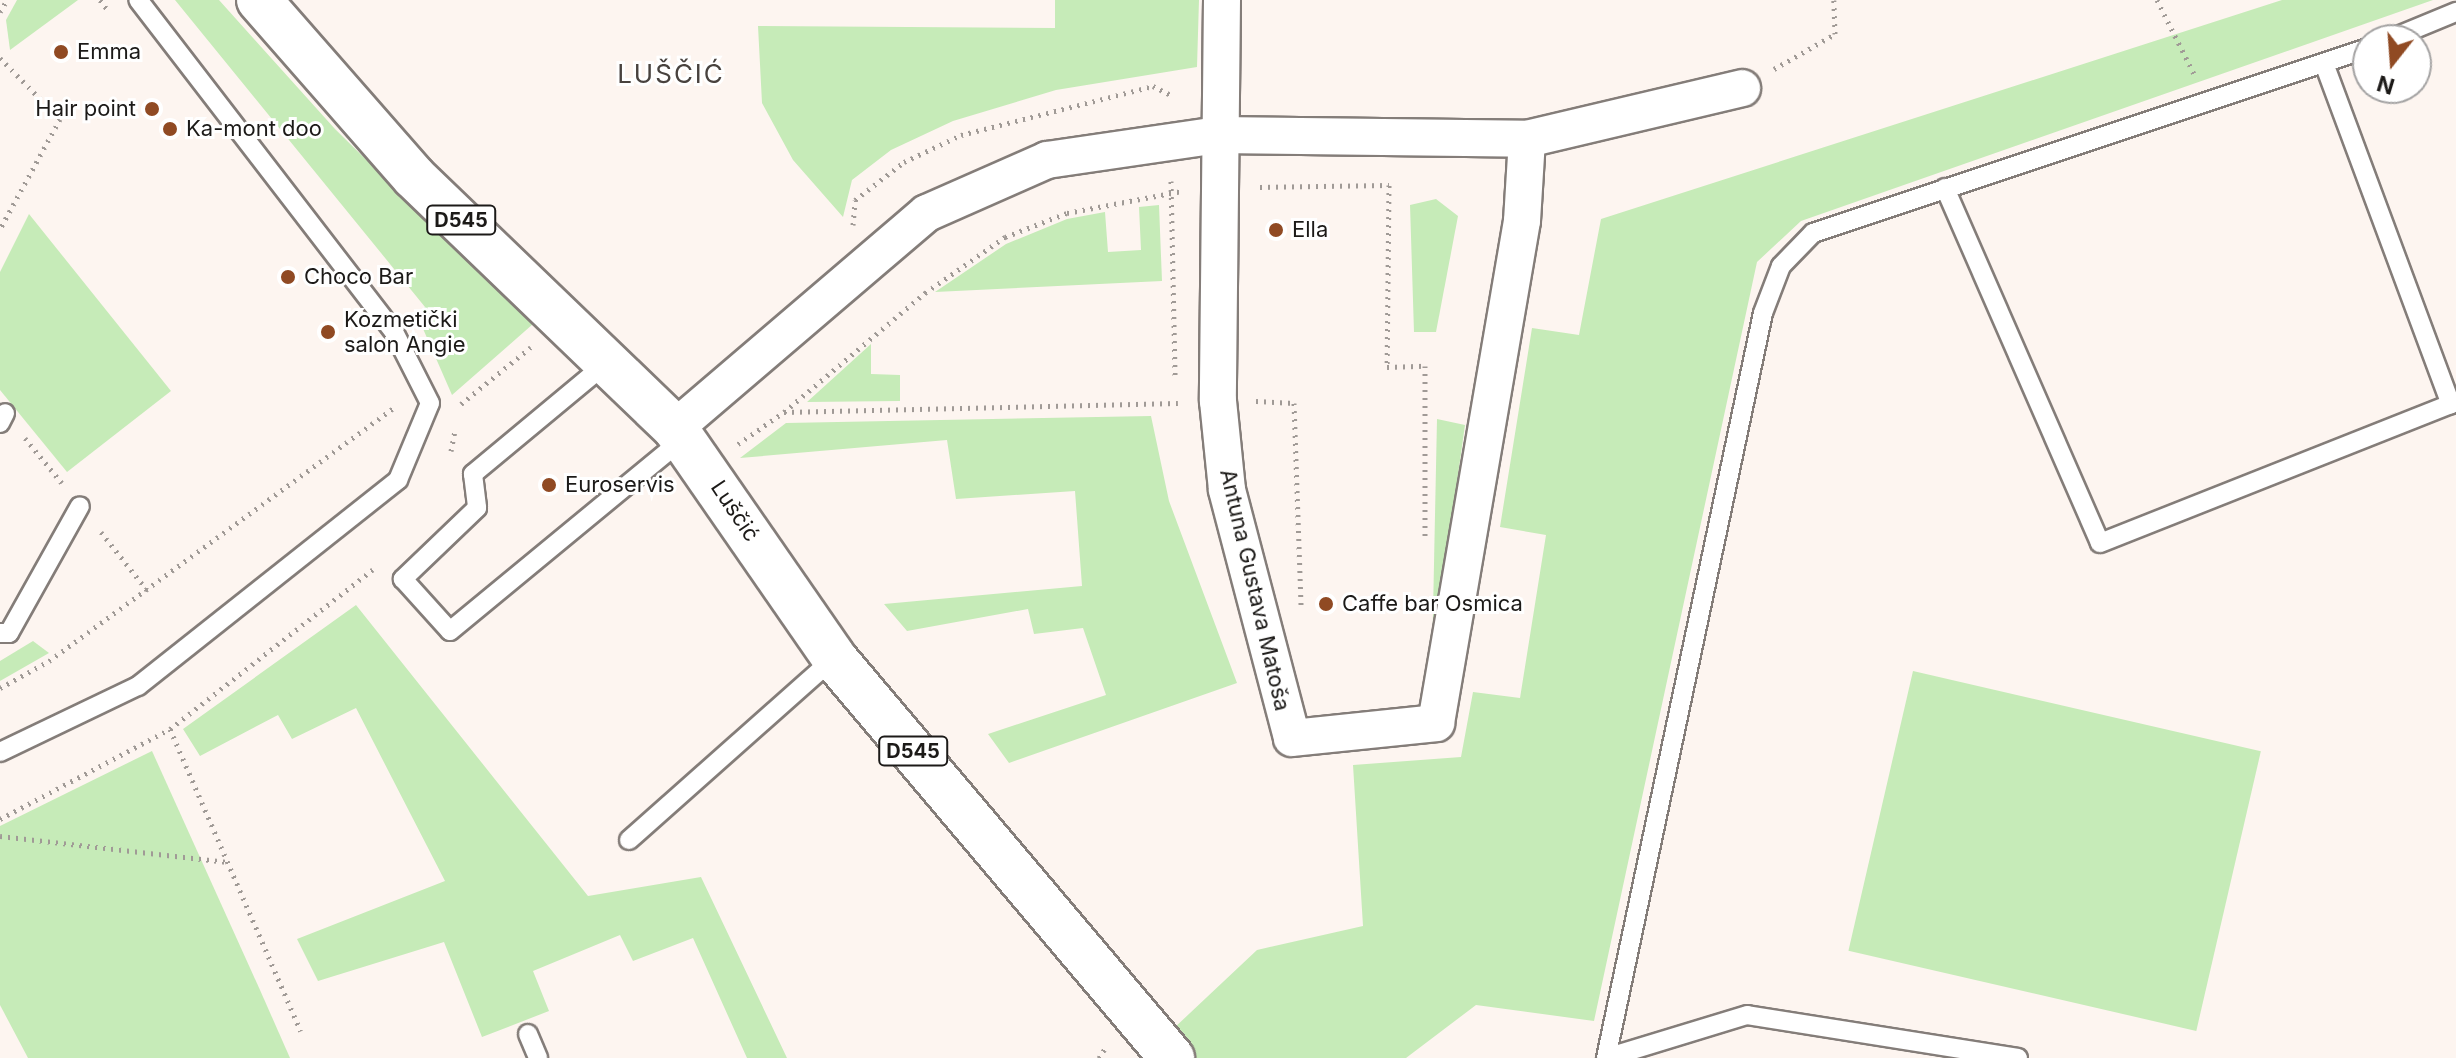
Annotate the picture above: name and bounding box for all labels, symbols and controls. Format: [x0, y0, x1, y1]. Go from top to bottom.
north arrow [2352, 24, 2432, 104]
place label: Emma [77, 39, 141, 65]
marker: Emma [52, 43, 70, 61]
district label: LUŠČIĆ [617, 58, 725, 90]
text: N [2374, 70, 2397, 100]
place label: Hair point [35, 96, 136, 122]
marker: Hair point [143, 100, 161, 118]
place label: Ka-mont doo [186, 116, 322, 142]
marker: Ka-mont doo [161, 120, 179, 138]
road number: D545 [425, 204, 497, 236]
place label: Ella [1292, 217, 1328, 243]
marker: Ella [1267, 221, 1285, 239]
place label: Choco Bar [304, 264, 413, 290]
marker: Choco Bar [279, 268, 297, 286]
place label: Kozmetički salon Angie [344, 306, 465, 358]
marker: Kozmetički salon Angie [319, 323, 337, 341]
street label: Antuna Gustava Matoša [1214, 466, 1296, 714]
place label: Euroservis [565, 472, 675, 498]
marker: Euroservis [540, 476, 558, 494]
street label: Luščić [705, 476, 765, 546]
place label: Caffe bar Osmica [1342, 591, 1523, 617]
marker: Caffe bar Osmica [1317, 595, 1335, 613]
road number: D545 [877, 735, 949, 767]

